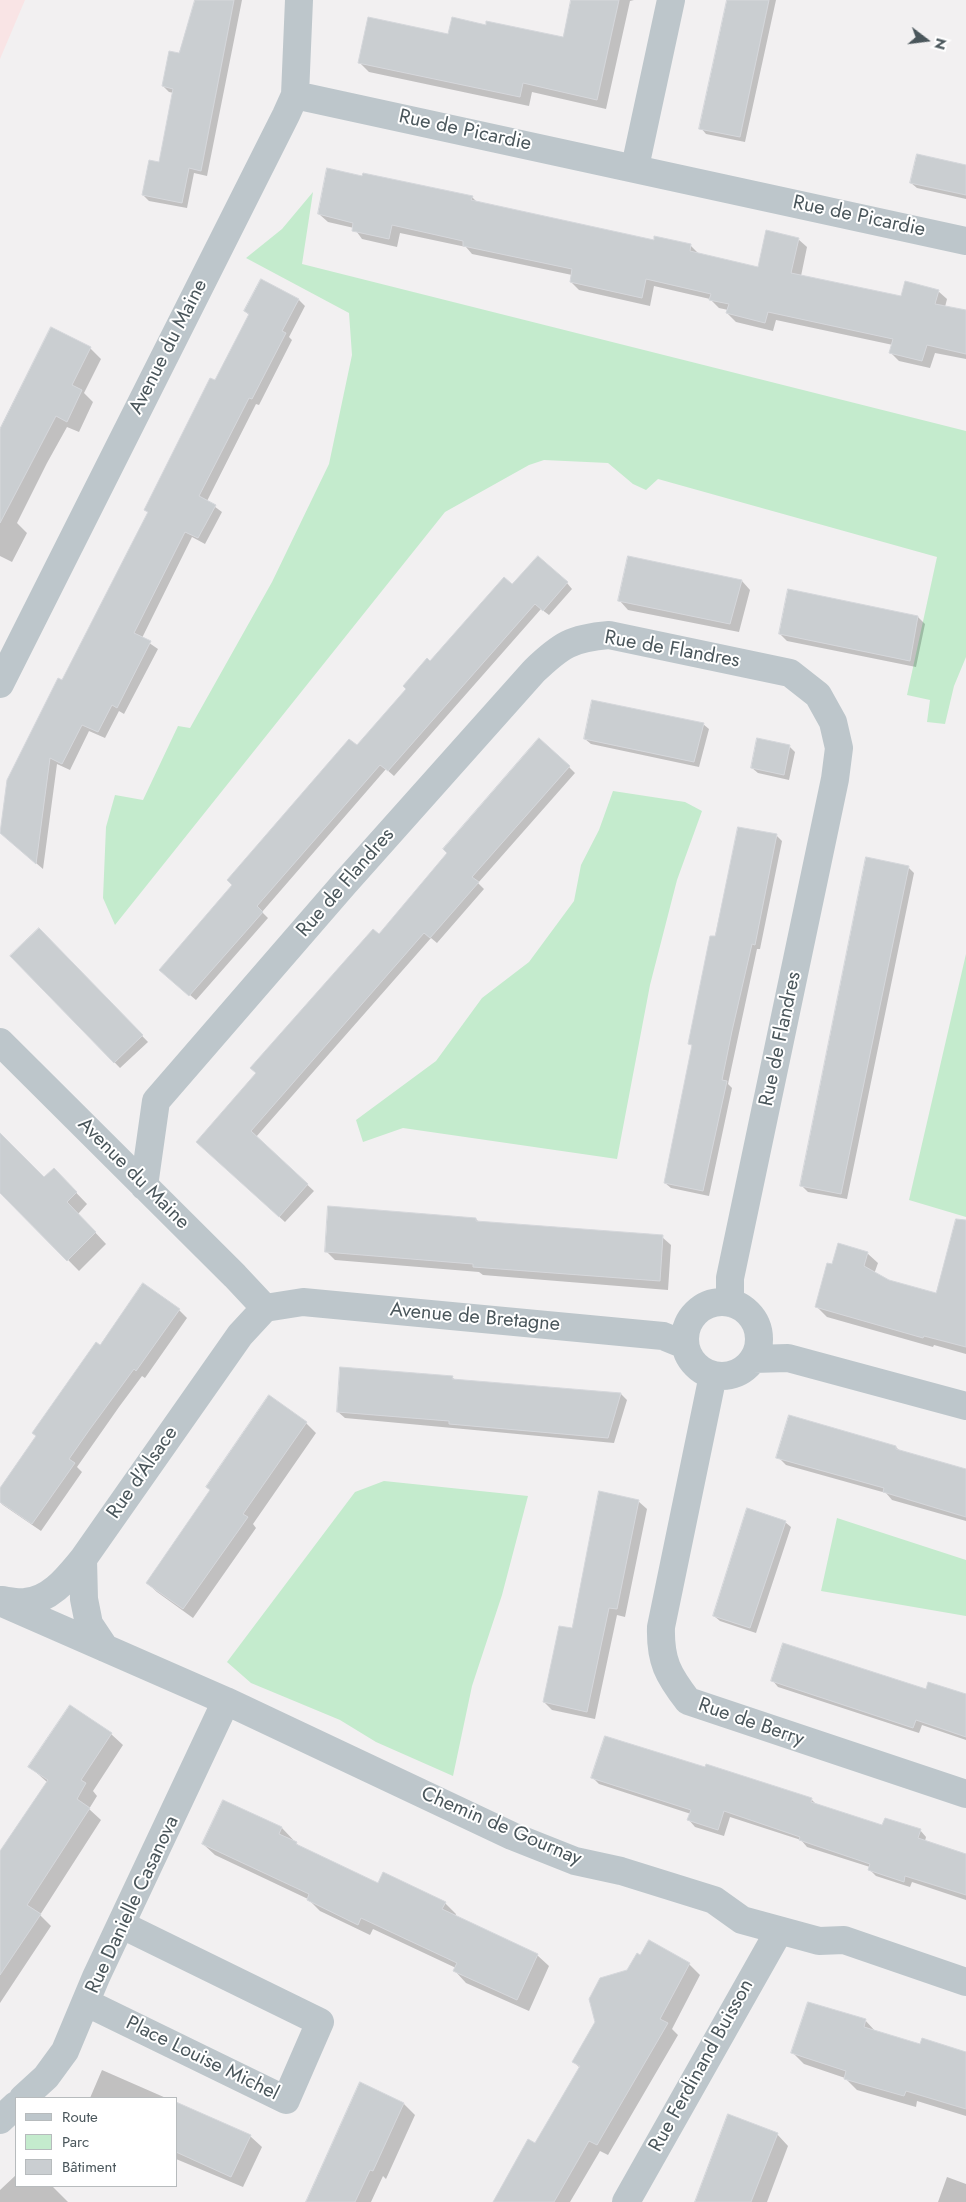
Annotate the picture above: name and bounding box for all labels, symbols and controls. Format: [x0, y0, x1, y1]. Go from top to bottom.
north arrow [901, 15, 951, 65]
text: N [929, 36, 952, 52]
street label: Rue de Picardie [397, 105, 533, 157]
street label: Rue de Picardie [791, 191, 927, 243]
street label: Avenue du Maine [125, 276, 213, 418]
street label: Rue de Flandres [603, 626, 741, 674]
street label: Rue de Flandres [292, 824, 400, 942]
street label: Rue de Flandres [755, 970, 807, 1108]
street label: Avenue du Maine [72, 1113, 194, 1235]
street label: Avenue de Bretagne [389, 1299, 561, 1337]
street label: Rue d'Alsace [102, 1422, 184, 1524]
street label: Rue de Berry [695, 1694, 807, 1752]
street label: Chemin de Gournay [417, 1782, 585, 1872]
street label: Rue Danielle Casanova [81, 1812, 185, 1998]
street label: Rue Ferdinand Buisson [645, 1976, 759, 2156]
street label: Place Louise Michel [122, 2012, 282, 2106]
legend [15, 2097, 178, 2187]
text: Route [62, 2106, 98, 2128]
text: Parc [62, 2131, 89, 2153]
text: Bâtiment [62, 2156, 116, 2178]

